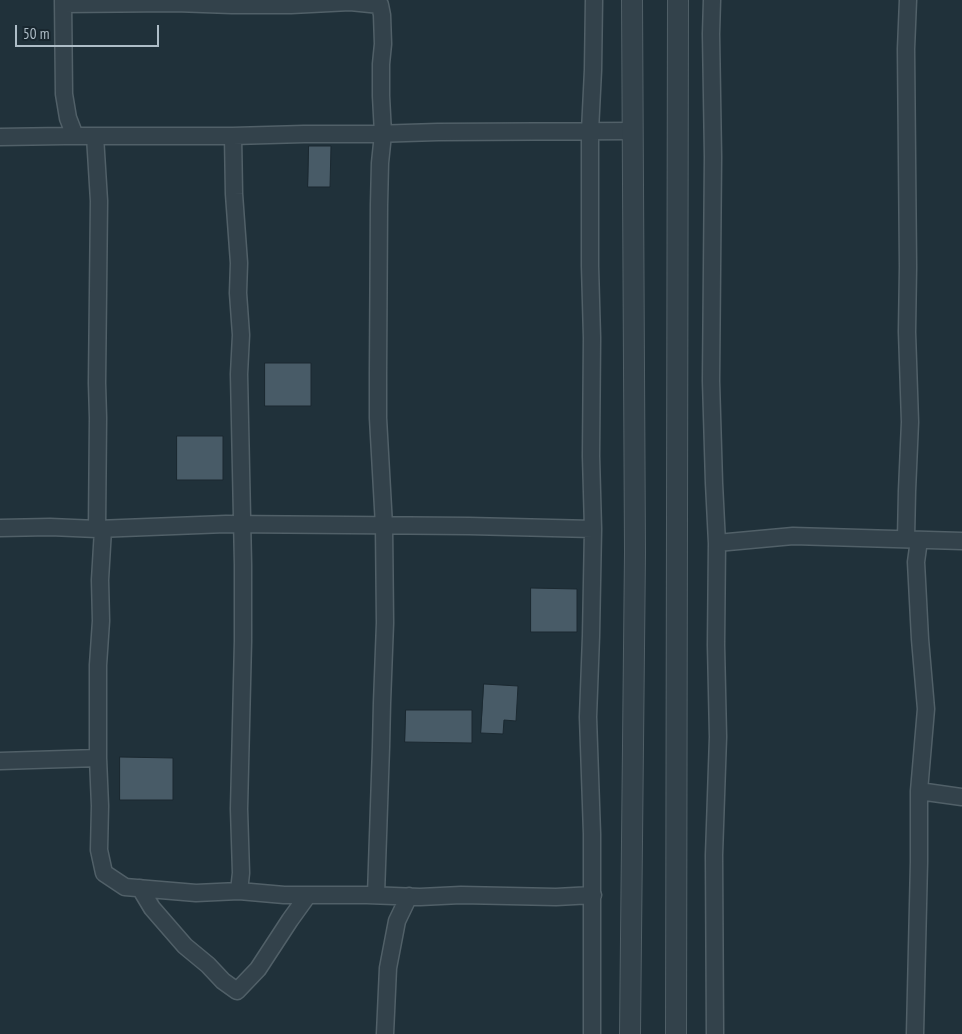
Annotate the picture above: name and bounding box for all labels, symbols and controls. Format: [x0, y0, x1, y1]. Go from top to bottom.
scale bar [18, 15, 161, 47]
text: 50 m [23, 24, 49, 43]

